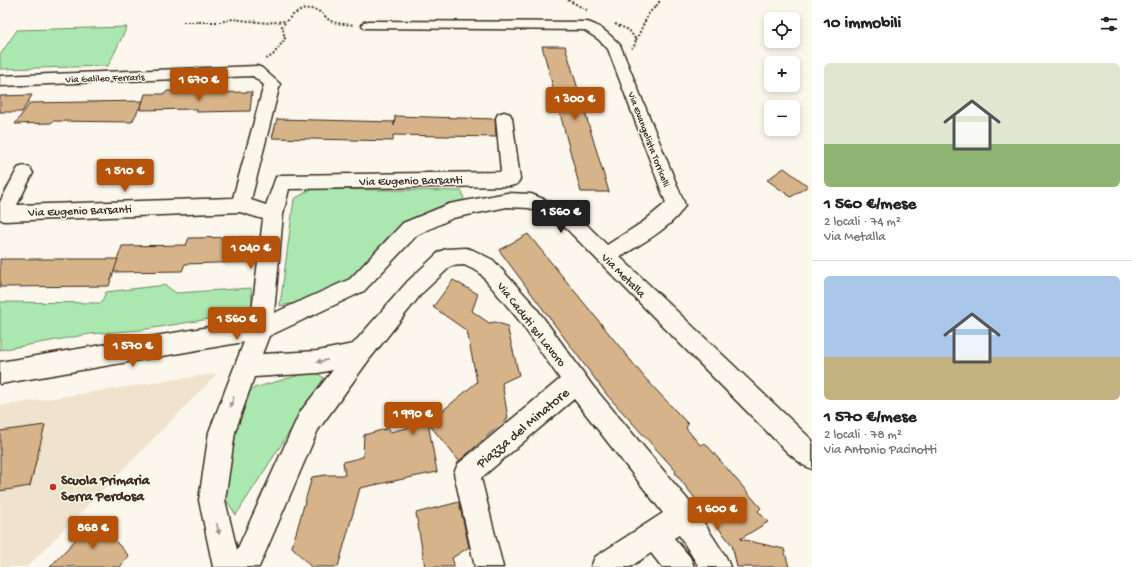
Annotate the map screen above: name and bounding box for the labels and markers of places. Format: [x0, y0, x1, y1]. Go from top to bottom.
pin: 1 670 € [162, 68, 236, 102]
pin: 1 300 € [538, 87, 612, 121]
pin: 1 510 € [88, 159, 162, 193]
pin: 1 560 € [524, 200, 598, 234]
pin: 1 040 € [214, 236, 288, 270]
pin: 1 560 € [200, 307, 274, 341]
pin: 1 570 € [96, 334, 170, 368]
pin: 1 990 € [376, 402, 450, 436]
place label: Scuola Primaria Serra Perdosa [61, 473, 151, 506]
marker: Scuola Primaria Serra Perdosa [48, 482, 58, 492]
pin: 1 600 € [680, 497, 754, 531]
pin: 868 € [65, 516, 121, 550]

